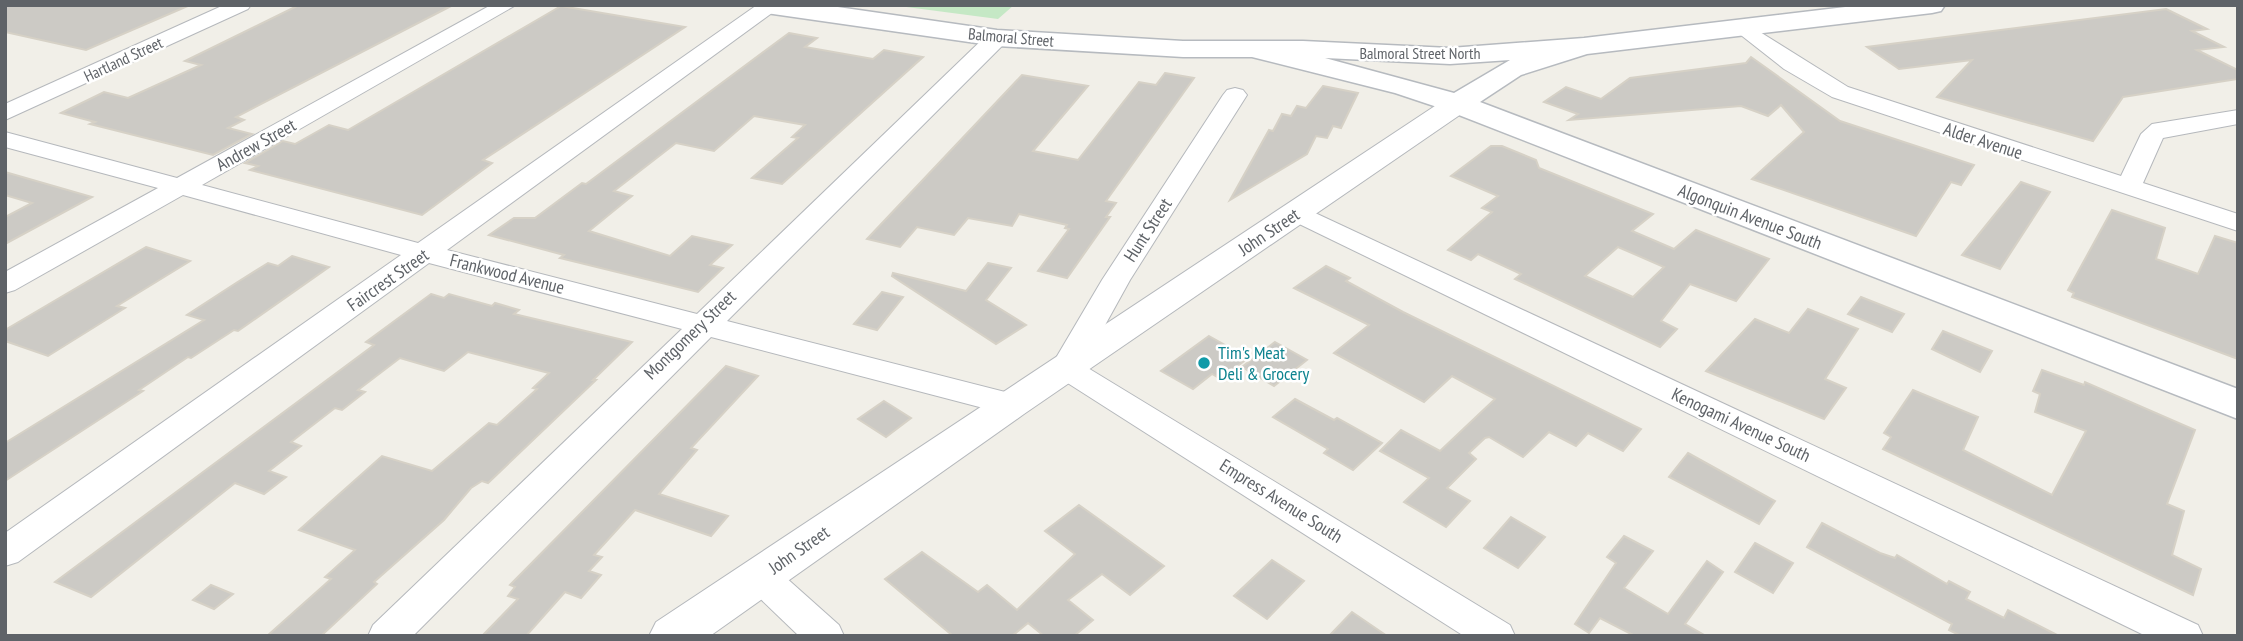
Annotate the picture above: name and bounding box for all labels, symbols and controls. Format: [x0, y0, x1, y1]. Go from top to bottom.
street label: Balmoral Street [967, 23, 1055, 51]
street label: Hartland Street [80, 32, 166, 86]
street label: Balmoral Street North [1359, 43, 1481, 63]
street label: Andrew Street [212, 113, 300, 176]
street label: Alder Avenue [1941, 117, 2026, 164]
street label: Algonquin Avenue South [1675, 178, 1825, 255]
street label: Hunt Street [1118, 193, 1177, 266]
street label: John Street [1233, 203, 1304, 261]
street label: Faircrest Street [342, 243, 433, 316]
street label: Frankwood Avenue [448, 248, 567, 299]
street label: Montgomery Street [639, 285, 740, 384]
place label: Tim's Meat Deli & Grocery [1218, 341, 1309, 385]
marker: Tim's Meat Deli & Grocery [1196, 355, 1212, 371]
street label: Kenogami Avenue South [1668, 382, 1814, 467]
street label: Empress Avenue South [1216, 454, 1347, 548]
street label: John Street [763, 520, 834, 579]

